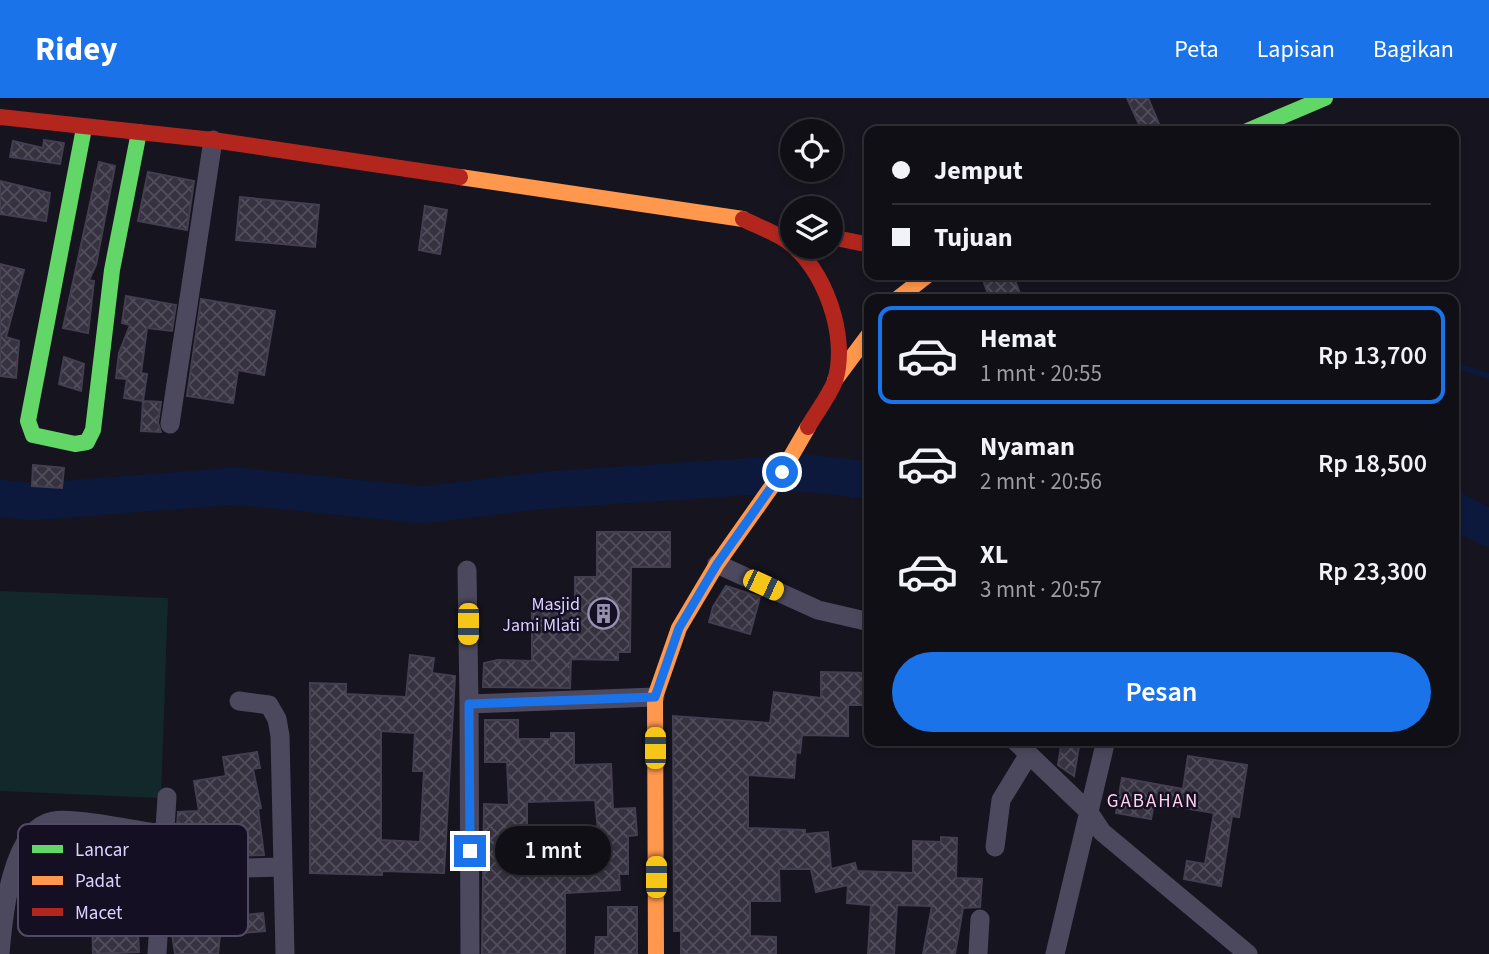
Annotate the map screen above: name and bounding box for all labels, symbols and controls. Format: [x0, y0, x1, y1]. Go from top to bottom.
text: Ridey [35, 26, 117, 73]
text: Peta [1174, 32, 1219, 67]
text: Lapisan [1257, 32, 1335, 67]
text: Bagikan [1373, 32, 1454, 67]
map controls [780, 119, 843, 259]
button: locate [780, 119, 843, 182]
text: Jemput [934, 152, 1023, 189]
button: layers [780, 196, 843, 259]
text: Tujuan [934, 219, 1013, 256]
text: Hemat [980, 320, 1056, 357]
icon: car [896, 324, 959, 387]
text: Rp 13,700 [1318, 337, 1427, 374]
text: 1 mnt · 20:55 [980, 357, 1102, 390]
text: Nyaman [980, 428, 1075, 465]
icon: car [896, 432, 959, 495]
text: Rp 18,500 [1318, 445, 1427, 482]
route start [766, 456, 798, 488]
text: 2 mnt · 20:56 [980, 465, 1102, 498]
text: XL [980, 536, 1008, 573]
icon: car [896, 540, 959, 603]
text: Rp 23,300 [1318, 553, 1427, 590]
car [740, 567, 787, 603]
text: 3 mnt · 20:57 [980, 573, 1102, 606]
place label: Masjid Jami Mlati [502, 592, 580, 638]
building icon: Masjid Jami Mlati [586, 597, 620, 631]
car [458, 603, 479, 645]
button: Pesan [892, 652, 1431, 732]
car [645, 727, 666, 769]
district label: GABAHAN [1107, 788, 1199, 815]
legend [18, 824, 248, 936]
callout: 1 mnt [494, 826, 610, 876]
text: 1 mnt [525, 834, 581, 867]
route end [454, 835, 486, 867]
text: Lancar [75, 837, 129, 864]
car [646, 856, 667, 898]
text: Padat [75, 868, 121, 895]
text: Macet [75, 900, 123, 927]

